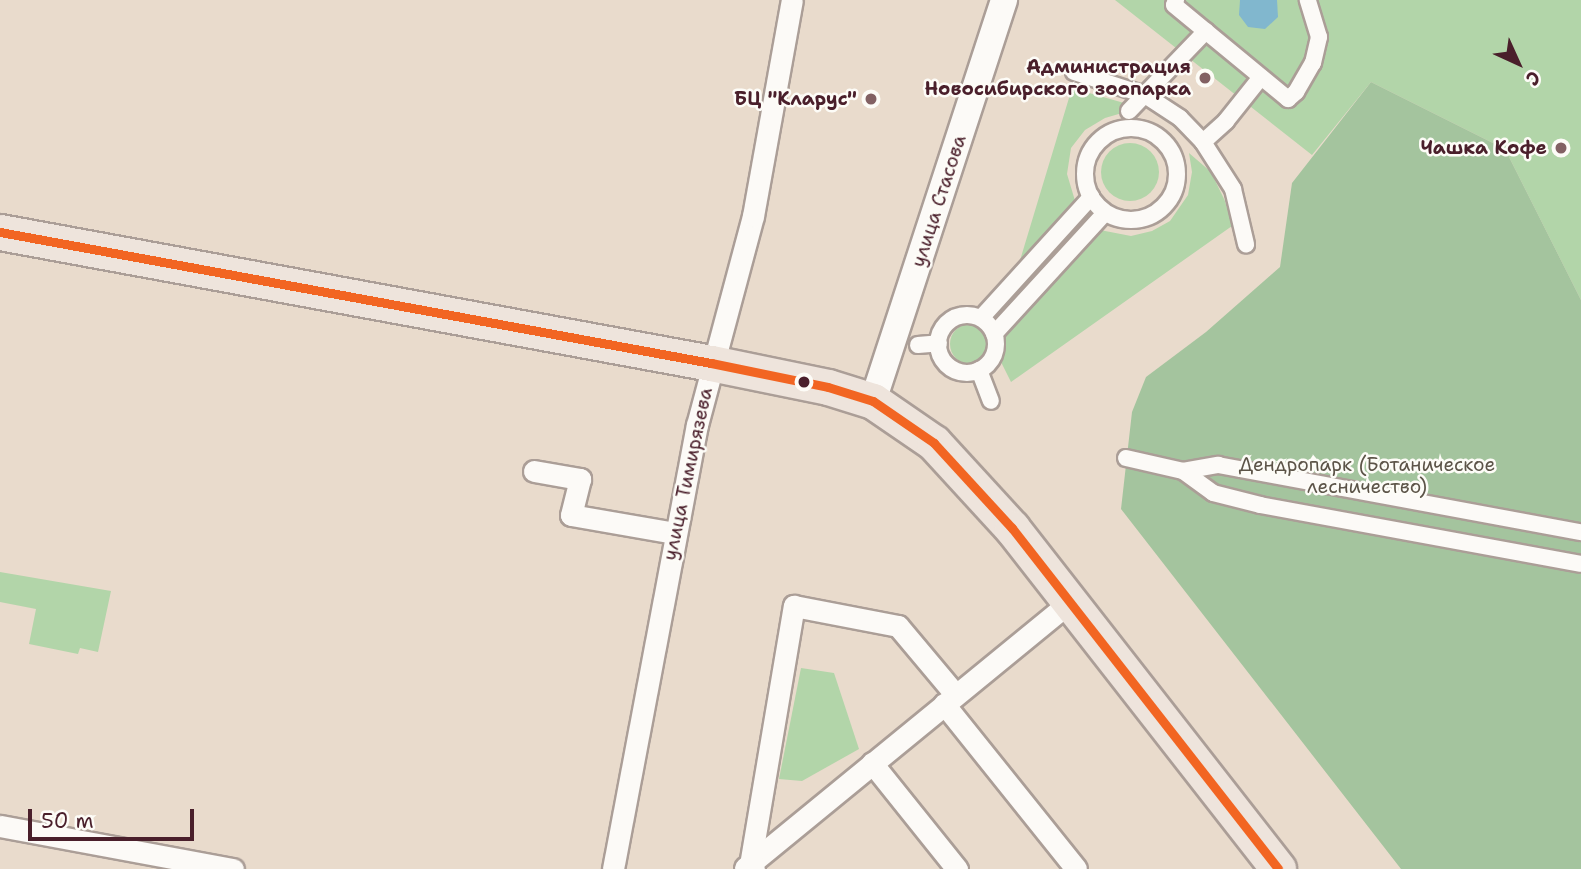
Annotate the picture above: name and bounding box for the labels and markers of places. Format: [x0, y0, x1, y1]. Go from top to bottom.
place label: Администрация Новосибирского зоопарка [924, 56, 1191, 100]
marker: Администрация Новосибирского зоопарка [1197, 70, 1213, 86]
place label: БЦ "Кларус" [734, 88, 857, 110]
marker: БЦ "Кларус" [863, 91, 879, 107]
place label: Чашка Кофе [1420, 137, 1547, 159]
marker: Чашка Кофе [1553, 140, 1569, 156]
unlabelled marker [797, 375, 811, 389]

